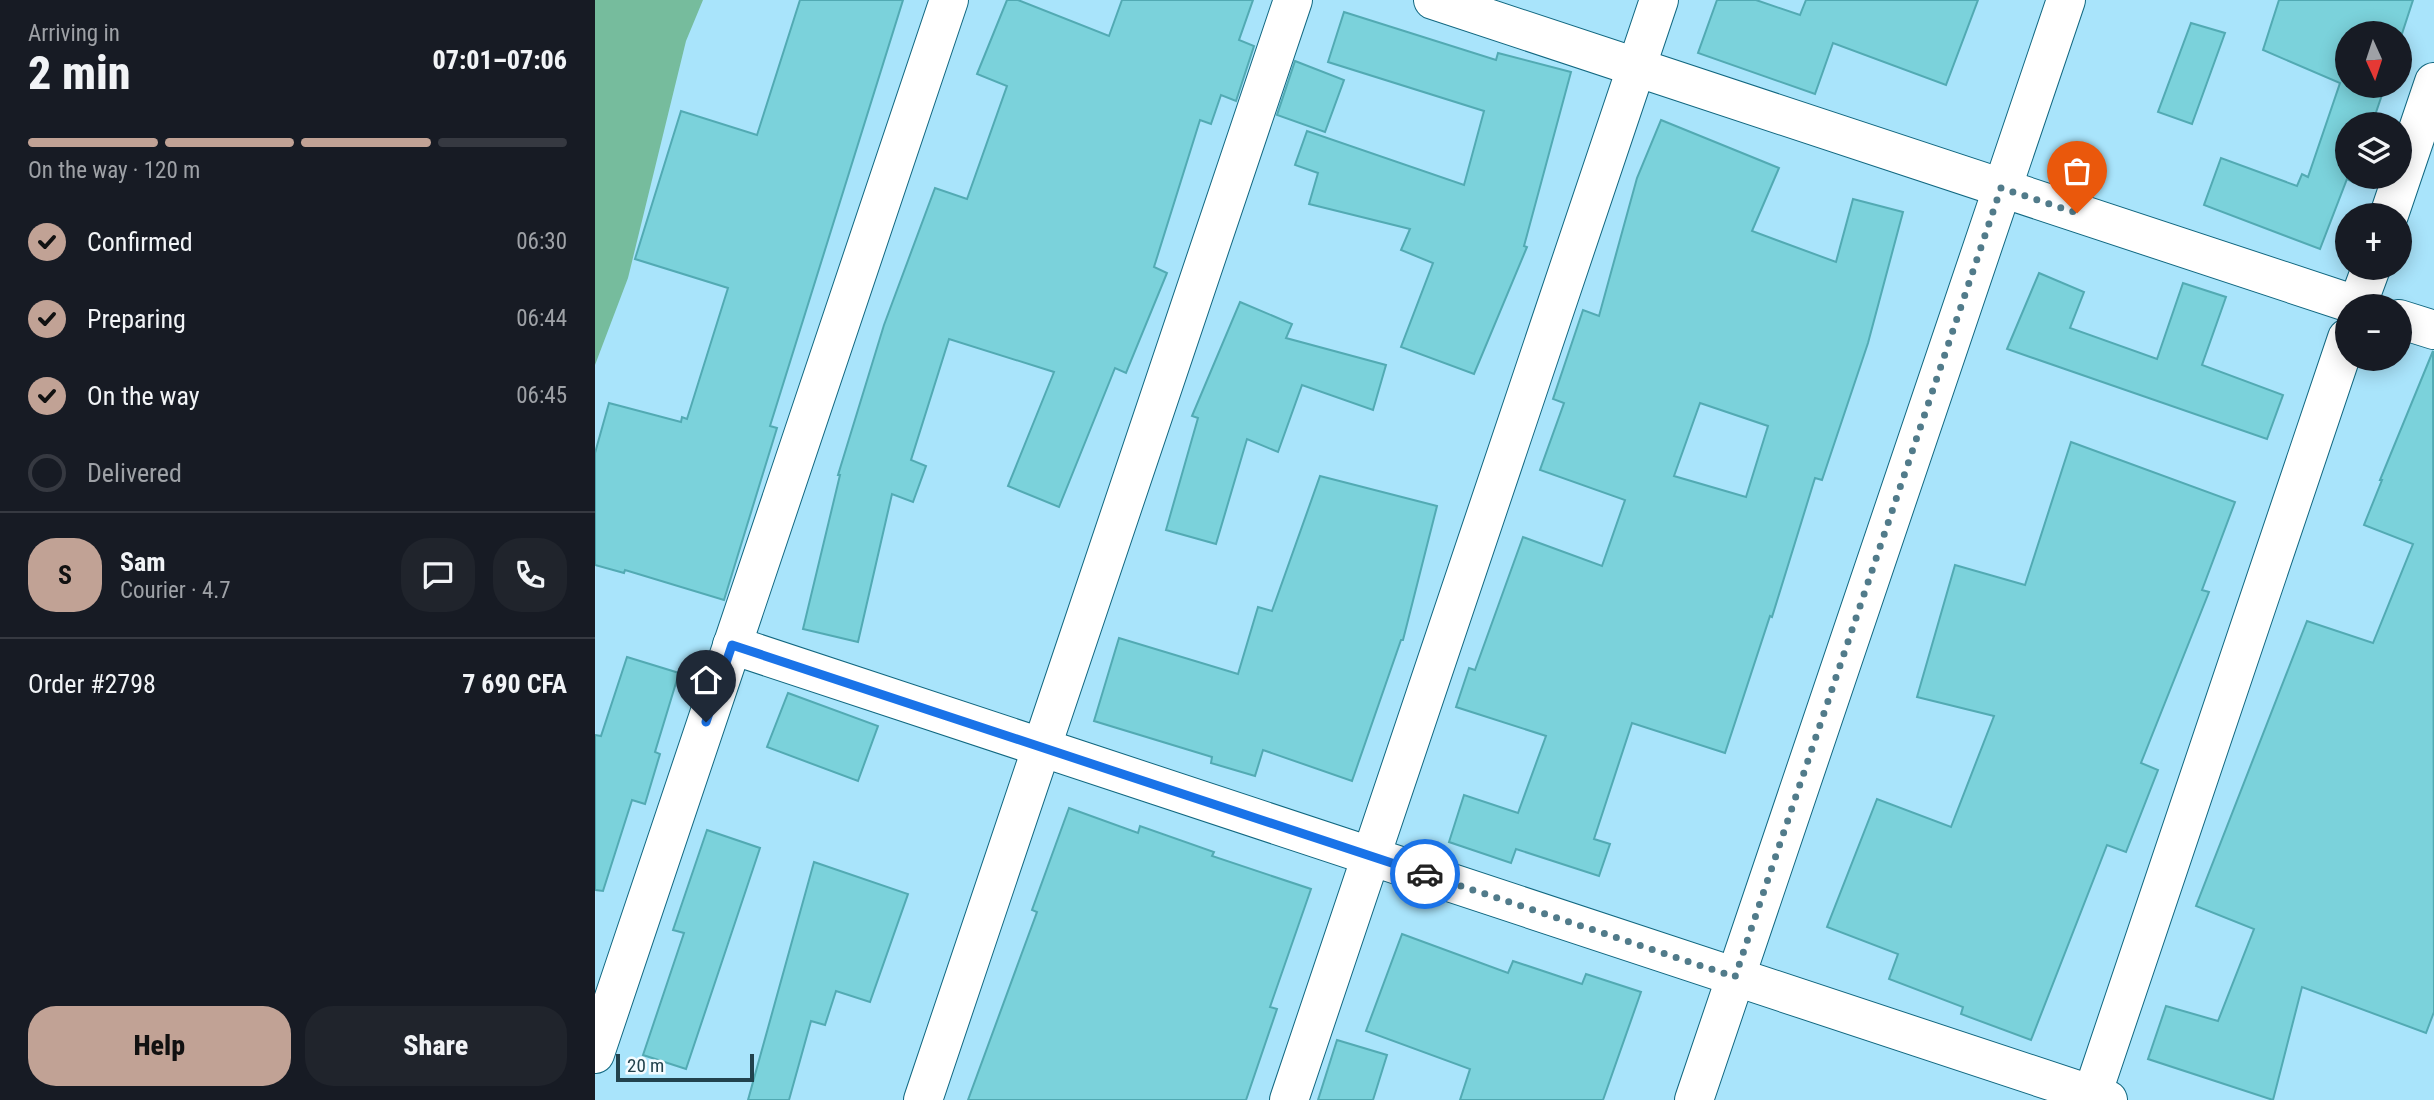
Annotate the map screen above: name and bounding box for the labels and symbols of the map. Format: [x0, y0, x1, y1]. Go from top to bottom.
north arrow [2335, 21, 2411, 98]
pin [2047, 141, 2107, 213]
pin [676, 650, 736, 722]
courier [1390, 839, 1460, 909]
scale bar [616, 1051, 754, 1083]

